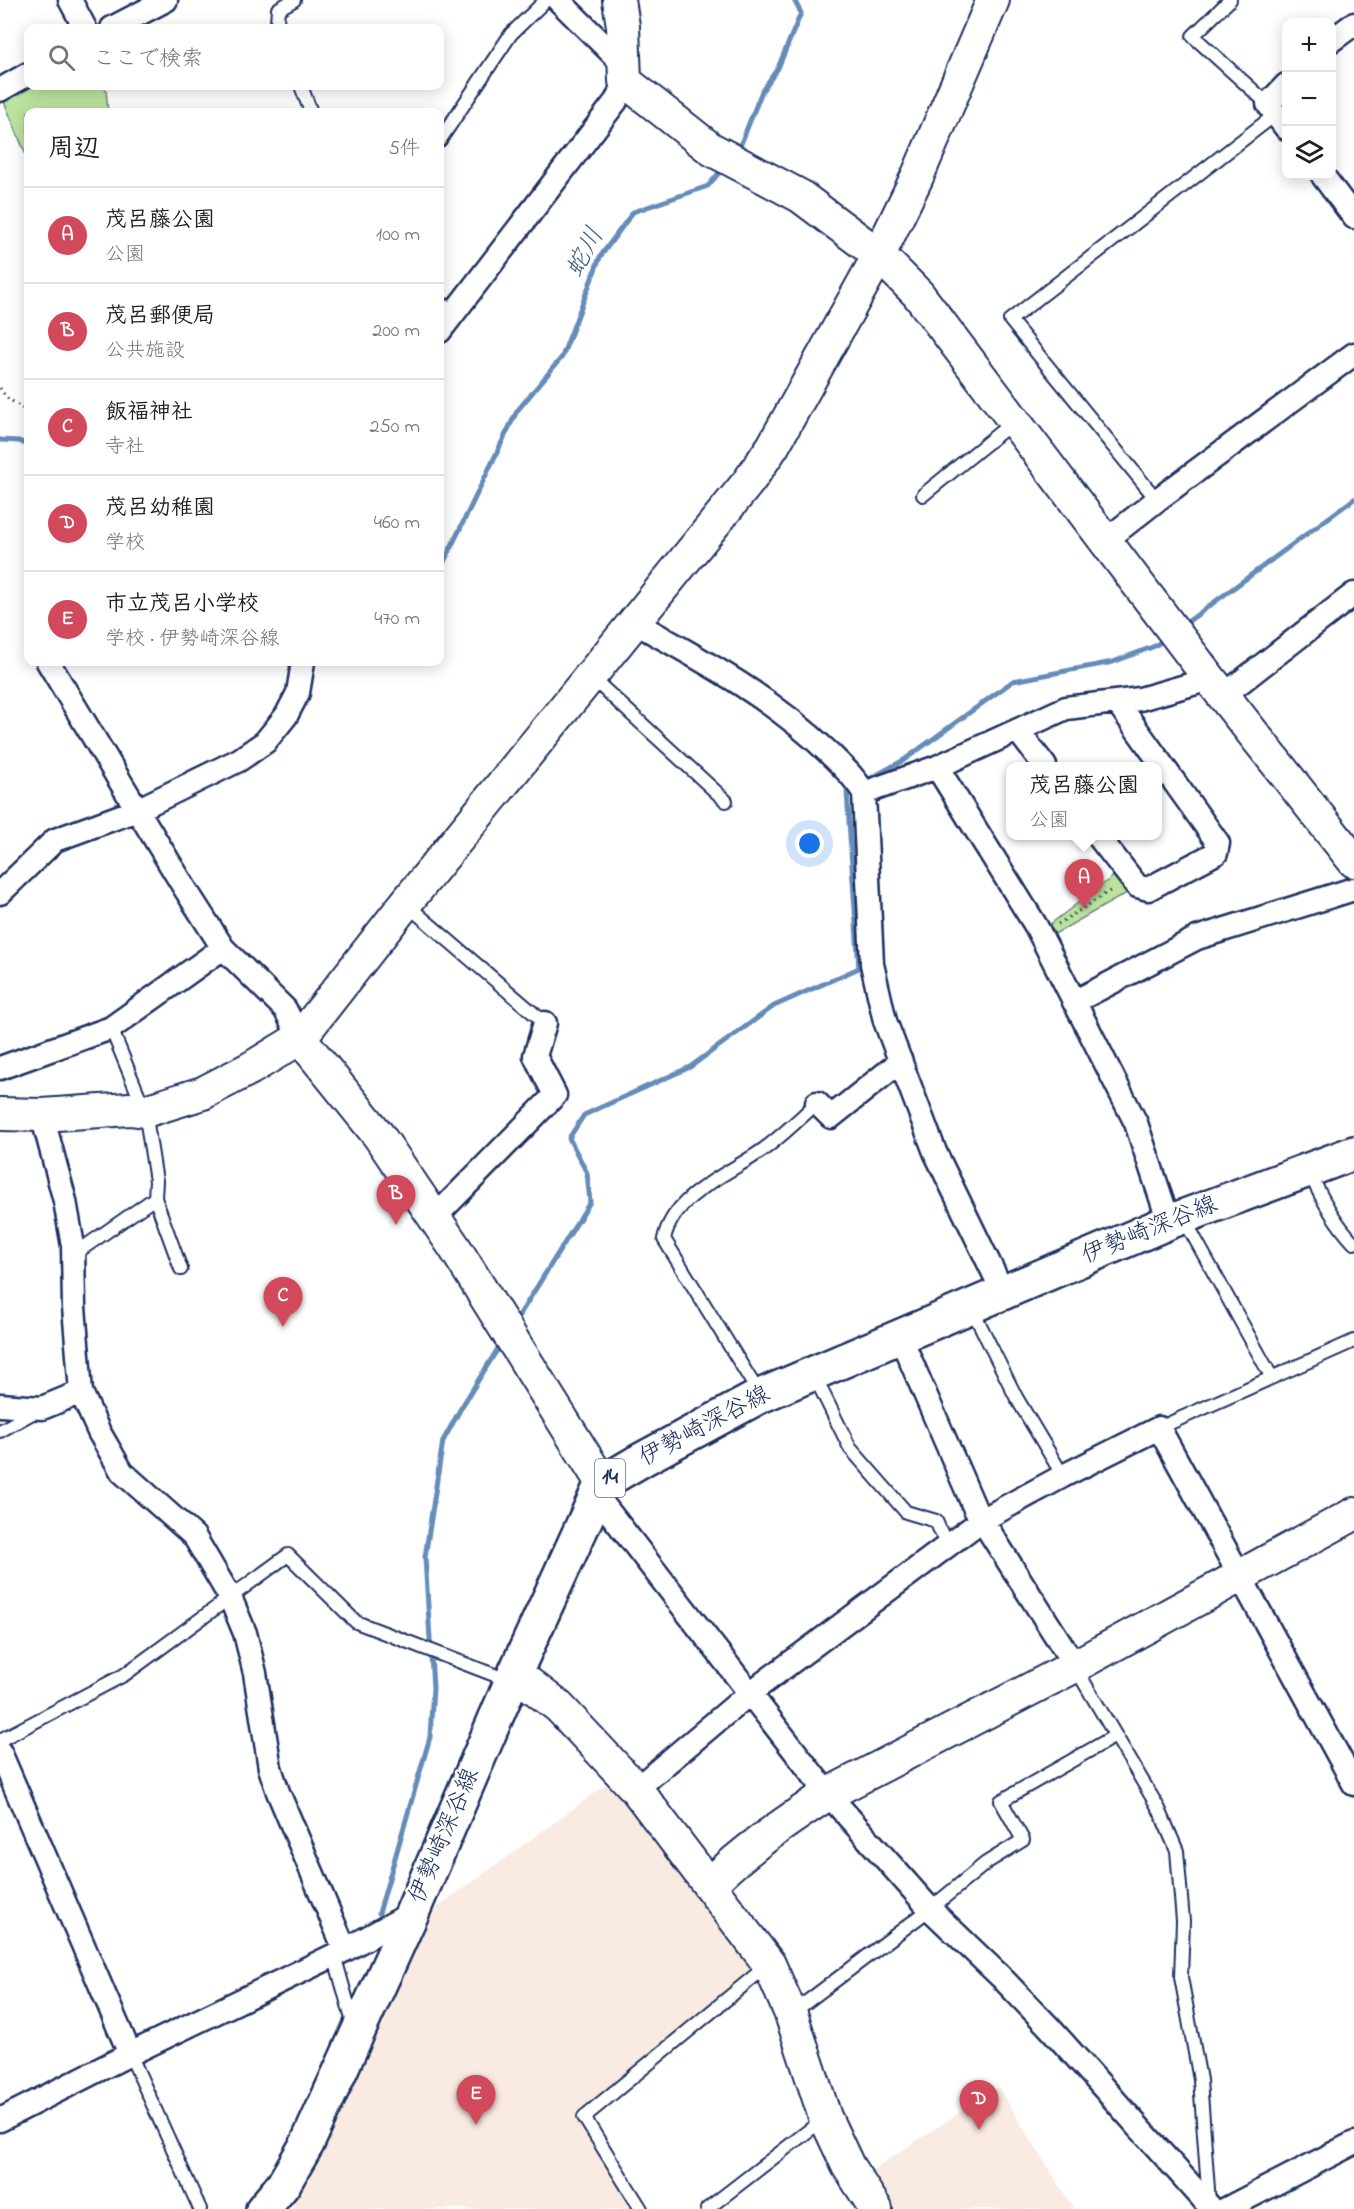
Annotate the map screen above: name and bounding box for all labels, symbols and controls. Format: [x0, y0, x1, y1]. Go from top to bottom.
map controls [1282, 18, 1336, 180]
button: + [1282, 18, 1336, 72]
search box [24, 24, 444, 90]
icon: search [45, 41, 78, 74]
text: ここで検索 [93, 44, 203, 76]
button: − [1282, 72, 1336, 126]
button: layers [1282, 126, 1336, 180]
text: 周辺 [48, 131, 100, 169]
text: 5件 [389, 135, 420, 164]
text: 茂呂藤公園 [105, 205, 215, 237]
text: A [61, 221, 74, 250]
text: 100 m [376, 221, 420, 250]
water label: 蛇川 [557, 221, 615, 285]
text: 公園 [105, 241, 145, 270]
text: 茂呂郵便局 [105, 301, 215, 333]
text: B [61, 317, 74, 346]
text: 200 m [372, 317, 420, 346]
text: 公共施設 [105, 337, 185, 366]
text: 飯福神社 [105, 397, 193, 429]
text: C [62, 413, 73, 442]
text: 250 m [369, 413, 420, 442]
text: 寺社 [105, 433, 145, 462]
text: 茂呂幼稚園 [105, 493, 215, 525]
text: D [60, 509, 75, 538]
text: 460 m [374, 509, 420, 538]
text: 学校 [105, 529, 145, 558]
text: 市立茂呂小学校 [105, 589, 259, 621]
text: E [61, 605, 74, 634]
text: 470 m [374, 605, 420, 634]
text: 学校 · 伊勢崎深谷線 [105, 625, 279, 654]
popup [1006, 762, 1162, 840]
text: 茂呂藤公園 [1029, 771, 1139, 803]
text: 公園 [1029, 807, 1069, 836]
your location [795, 829, 824, 858]
pin: A [1064, 860, 1104, 909]
pin: B [376, 1176, 416, 1225]
street label: 伊勢崎深谷線 [1077, 1188, 1223, 1274]
pin: C [264, 1278, 302, 1327]
street label: 伊勢崎深谷線 [633, 1378, 777, 1476]
road number: 14 [595, 1459, 625, 1497]
street label: 伊勢崎深谷線 [401, 1763, 489, 1909]
pin: E [456, 2076, 496, 2125]
pin: D [960, 2080, 998, 2130]

